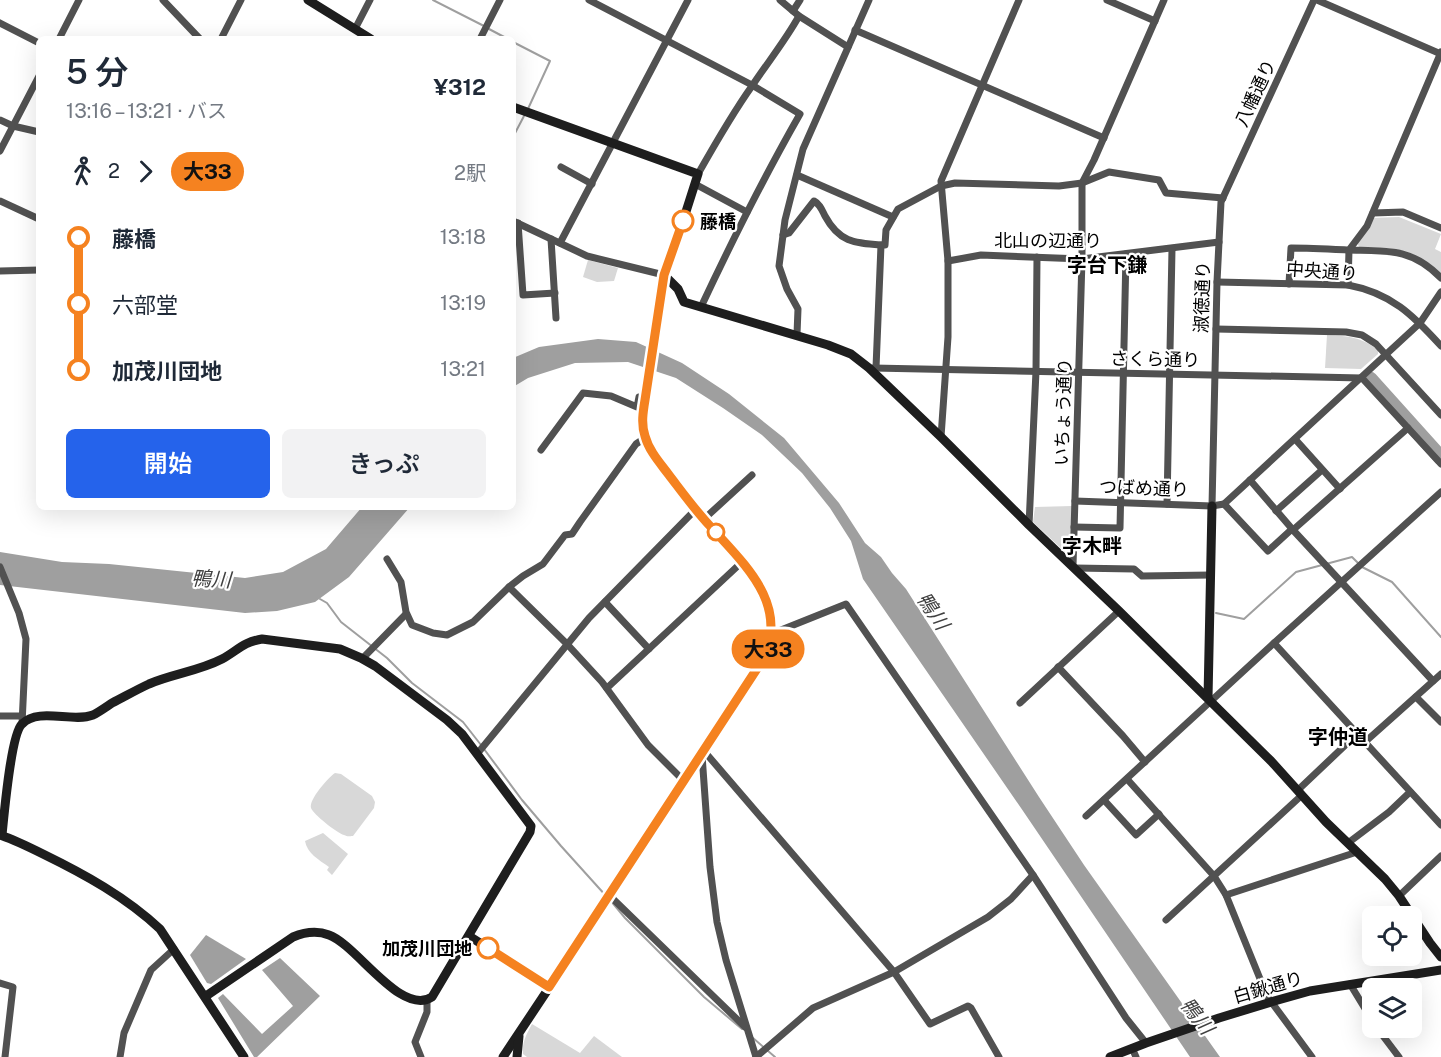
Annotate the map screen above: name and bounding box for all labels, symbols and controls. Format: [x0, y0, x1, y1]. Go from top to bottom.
text: 5 分 [66, 53, 128, 91]
street label: 八幡通り [1230, 56, 1280, 130]
text: ¥312 [433, 74, 486, 100]
text: 13:16 – 13:21 · バス [66, 99, 227, 123]
icon: walk [66, 155, 99, 188]
icon: forward [129, 155, 162, 188]
text: 2 [108, 159, 120, 183]
text: 大33 [183, 159, 232, 184]
text: 2駅 [454, 161, 486, 185]
marker: 藤橋 [672, 210, 694, 232]
place label: 藤橋 [700, 211, 736, 232]
text: 13:18 [440, 225, 486, 249]
text: 藤橋 [112, 226, 156, 252]
street label: 北山の辺通り [994, 230, 1102, 251]
district label: 字台下鎌 [1067, 253, 1147, 277]
street label: 中央通り [1285, 258, 1359, 284]
street label: 淑徳通り [1190, 261, 1214, 333]
text: 13:19 [440, 291, 486, 315]
text: 六部堂 [112, 292, 178, 318]
street label: さくら通り [1110, 348, 1200, 370]
text: 13:21 [440, 357, 486, 381]
text: 加茂川団地 [112, 358, 222, 384]
street label: いちょう通り [1051, 358, 1075, 466]
button: 開始 [66, 429, 270, 498]
button: きっぷ [282, 429, 486, 498]
street label: つばめ通り [1099, 476, 1189, 500]
unlabelled marker [707, 523, 725, 541]
district label: 字木畔 [1062, 534, 1122, 558]
water label: 鴨川 [190, 566, 234, 592]
water label: 鴨川 [912, 588, 955, 636]
line badge: 大33 [734, 630, 802, 668]
text: 大33 [744, 637, 792, 662]
district label: 字仲道 [1308, 725, 1368, 749]
map controls [1362, 906, 1422, 1038]
button: locate [1362, 906, 1422, 966]
marker: 加茂川団地 [477, 937, 499, 959]
place label: 加茂川団地 [382, 938, 472, 959]
street label: 白鍬通り [1231, 967, 1305, 1007]
button: layers [1362, 978, 1422, 1038]
water label: 鴨川 [1175, 993, 1220, 1041]

